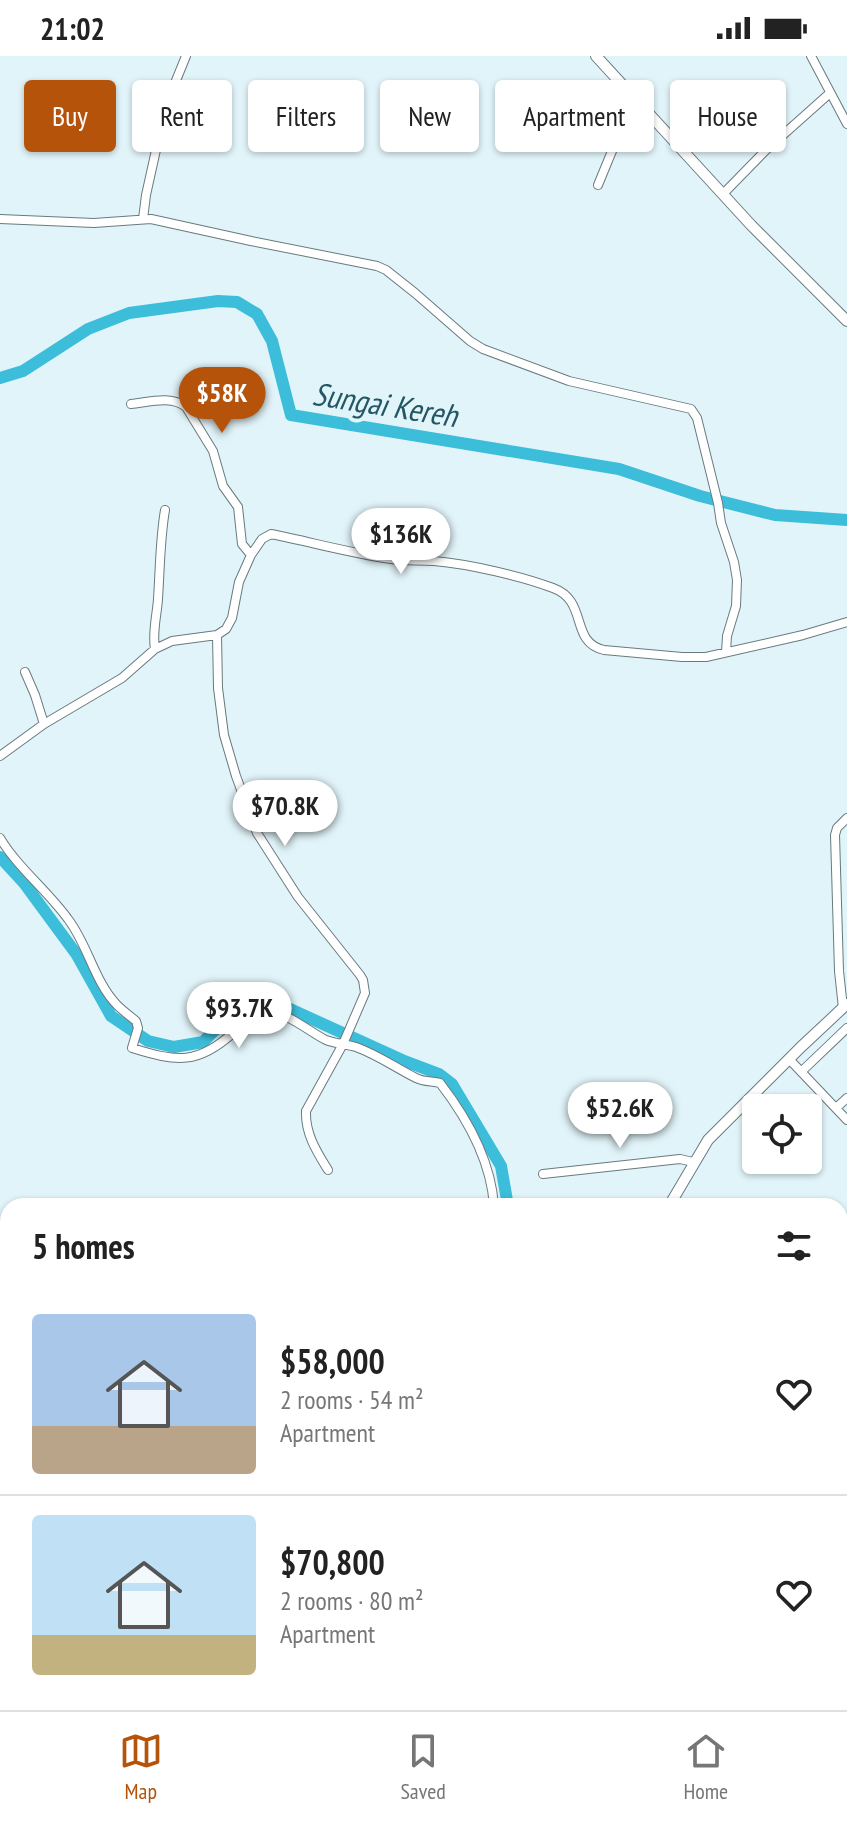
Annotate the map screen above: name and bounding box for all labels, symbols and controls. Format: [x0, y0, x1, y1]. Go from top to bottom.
text: 21:02 [40, 9, 105, 48]
chip: Buy [24, 80, 116, 152]
chip: Rent [132, 80, 232, 152]
chip: Filters [248, 80, 364, 152]
chip: New [380, 80, 479, 152]
chip: Apartment [495, 80, 654, 152]
chip: House [670, 80, 786, 152]
pin: $58K [175, 367, 269, 435]
water label: Sungai Kereh [310, 372, 462, 436]
text: $58K [197, 376, 247, 409]
pin: $136K [345, 508, 457, 576]
text: $136K [369, 517, 433, 550]
pin: $70.8K [220, 780, 350, 848]
text: $70.8K [251, 789, 319, 822]
pin: $93.7K [174, 982, 304, 1050]
text: $93.7K [205, 991, 273, 1024]
pin: $52.6K [555, 1082, 685, 1150]
text: $52.6K [586, 1091, 654, 1124]
map controls [742, 1094, 822, 1174]
button: locate [742, 1094, 822, 1174]
text: 5 homes [32, 1224, 135, 1268]
icon: filters [772, 1224, 816, 1268]
text: $58,000 [280, 1339, 385, 1383]
icon: home [96, 1346, 192, 1442]
icon: heart [772, 1372, 816, 1416]
text: 2 rooms · 54 m² [280, 1383, 424, 1416]
text: Apartment [280, 1416, 375, 1449]
text: $70,800 [280, 1540, 385, 1584]
icon: home [96, 1547, 192, 1643]
icon: heart [772, 1573, 816, 1617]
text: 2 rooms · 80 m² [280, 1584, 424, 1617]
text: Apartment [280, 1617, 375, 1650]
tab: Map [119, 1729, 163, 1805]
tab: Saved [400, 1729, 446, 1805]
tab: Home [683, 1729, 728, 1805]

